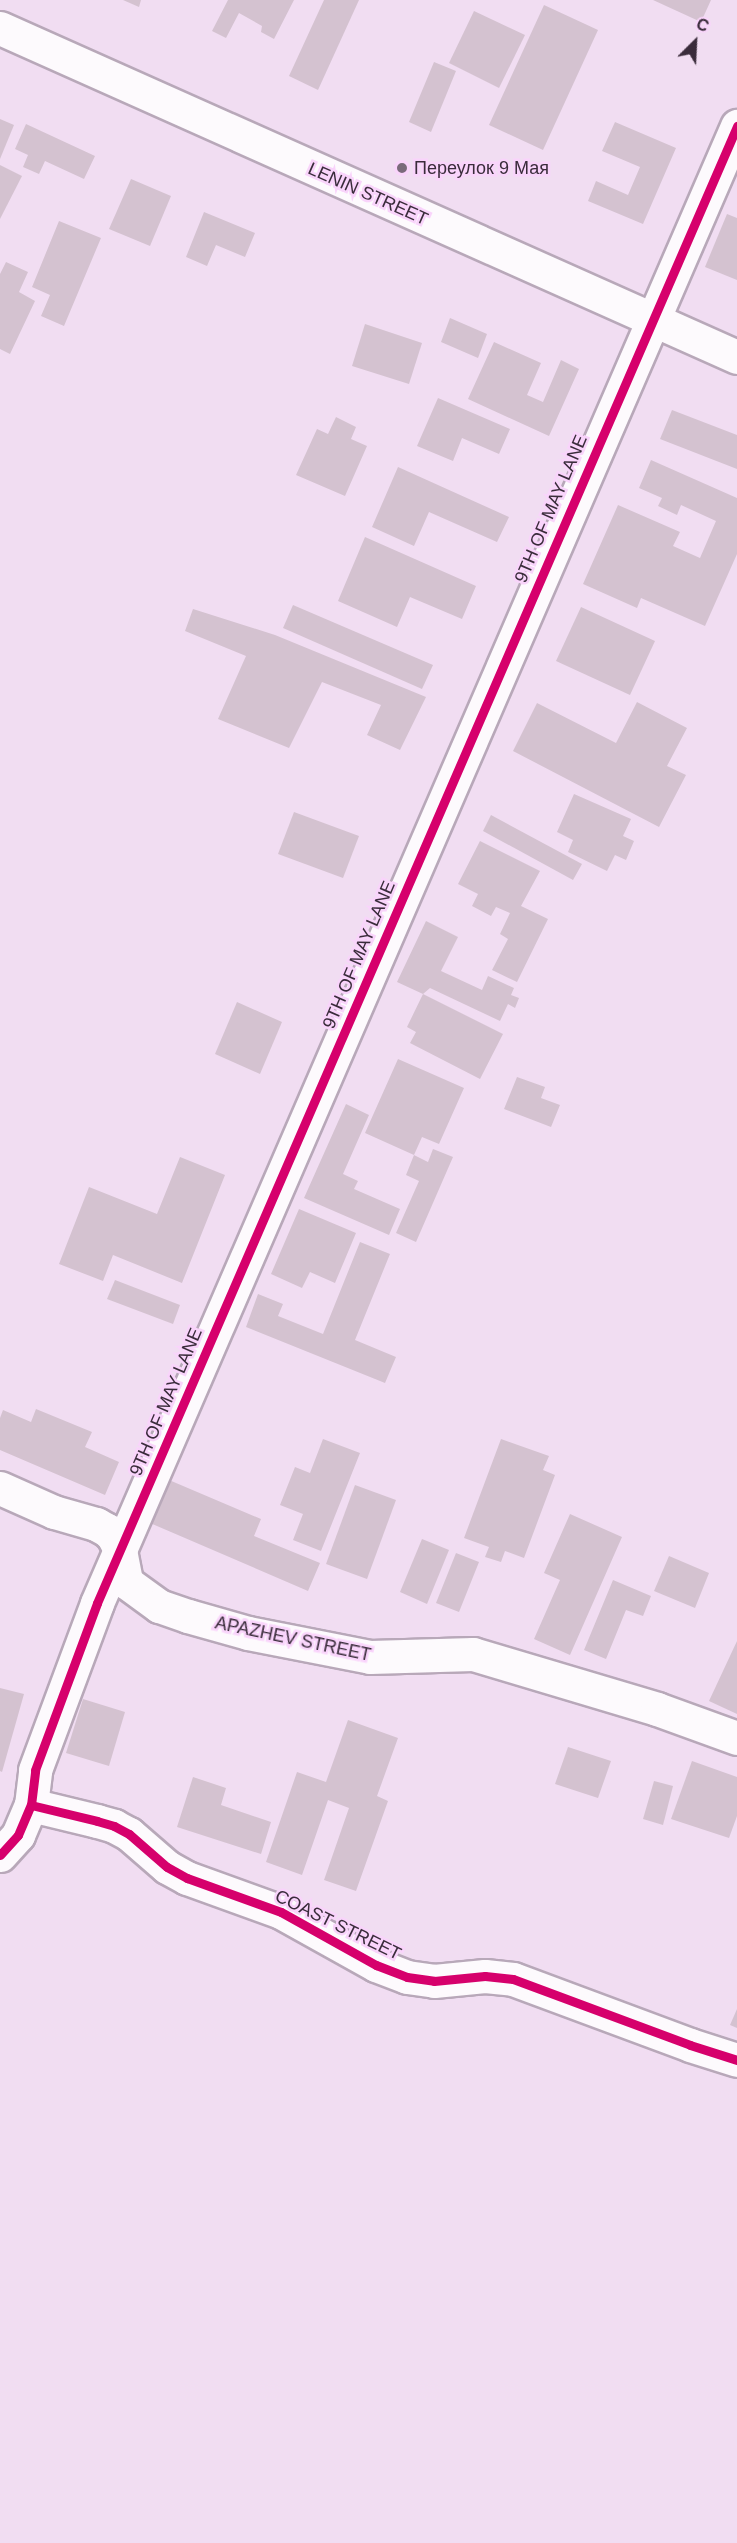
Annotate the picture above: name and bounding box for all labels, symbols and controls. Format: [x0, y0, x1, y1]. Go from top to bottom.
north arrow [665, 12, 725, 72]
text: С [694, 15, 711, 35]
place label: Переулок 9 Мая [414, 157, 549, 179]
street label: LENIN STREET [305, 158, 431, 230]
marker: Переулок 9 Мая [395, 161, 409, 175]
street label: 9TH OF MAY LANE [510, 432, 592, 586]
street label: 9TH OF MAY LANE [318, 878, 400, 1032]
street label: 9TH OF MAY LANE [125, 1325, 207, 1479]
street label: APAZHEV STREET [213, 1612, 373, 1666]
street label: COAST STREET [271, 1885, 405, 1965]

